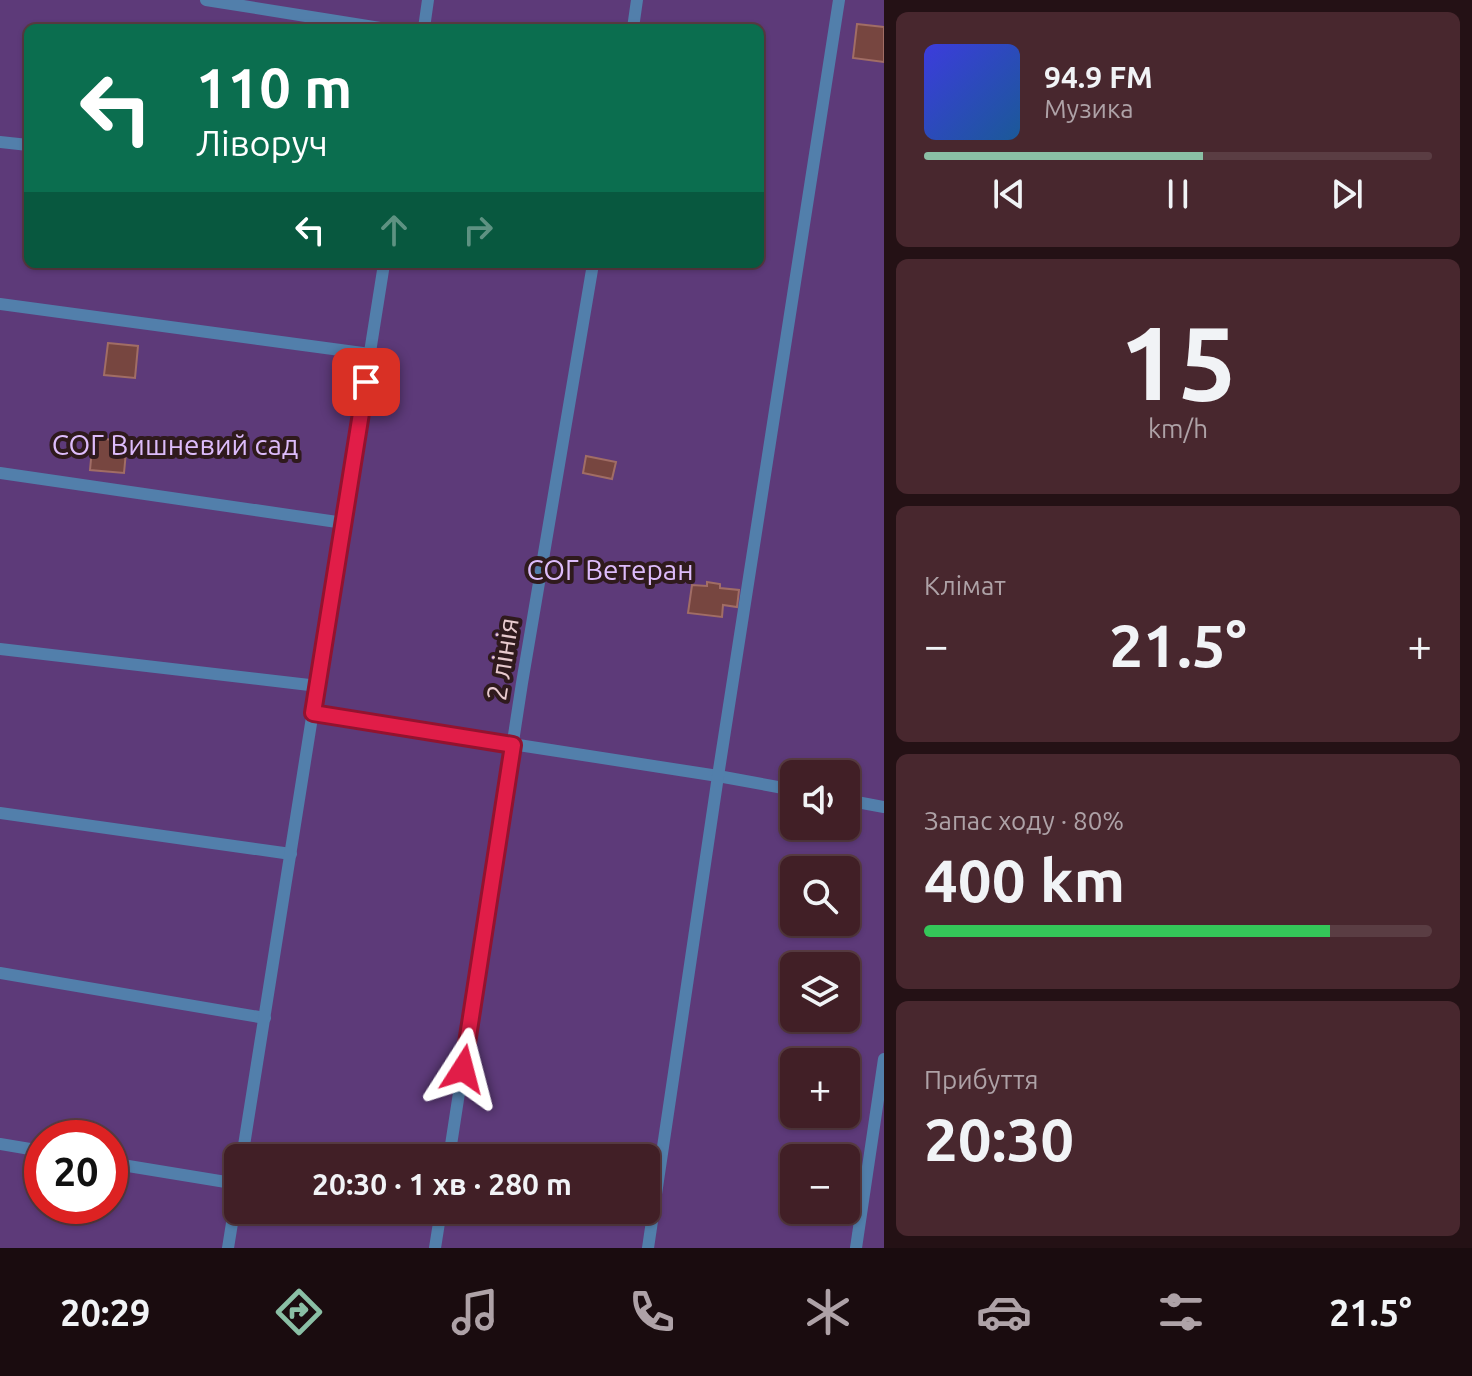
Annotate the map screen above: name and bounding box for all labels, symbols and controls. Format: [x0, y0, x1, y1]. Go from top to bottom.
icon: left [64, 56, 168, 160]
text: 110 m [196, 56, 352, 119]
text: 94.9 FM [1044, 60, 1153, 94]
text: Музика [1044, 94, 1134, 123]
text: Ліворуч [196, 122, 328, 163]
icon: previous [987, 172, 1031, 216]
icon: pause [1156, 172, 1200, 216]
icon: next [1325, 172, 1369, 216]
icon: left [288, 208, 332, 252]
icon: ahead [372, 208, 416, 252]
icon: right [456, 208, 500, 252]
text: 15 [1119, 303, 1237, 420]
pin [332, 348, 400, 416]
icon: arrive [344, 360, 388, 404]
text: km/h [1148, 414, 1208, 443]
park label: СОГ Вишневий сад [52, 429, 298, 460]
park label: СОГ Ветеран [526, 554, 694, 585]
text: Клімат [924, 571, 1006, 600]
text: 21.5° [1109, 611, 1247, 678]
street label: 2 лінія [480, 615, 524, 703]
text: − [924, 620, 949, 669]
text: + [1407, 620, 1432, 669]
map controls [780, 760, 860, 1224]
button: sound [780, 760, 860, 840]
text: Запас ходу · 80% [924, 806, 1124, 835]
text: 400 km [924, 846, 1125, 913]
button: search [780, 856, 860, 936]
button: layers [780, 952, 860, 1032]
position arrow [421, 1027, 505, 1111]
button: + [780, 1048, 860, 1128]
text: Прибуття [924, 1065, 1038, 1094]
text: 20:30 [924, 1105, 1074, 1172]
speed limit sign: 20 [24, 1120, 128, 1224]
button: − [780, 1144, 860, 1224]
text: 20:30 · 1 хв · 280 m [312, 1167, 572, 1201]
icon: directions [271, 1284, 327, 1340]
icon: music [447, 1284, 503, 1340]
icon: phone [624, 1284, 680, 1340]
icon: climate [800, 1284, 856, 1340]
icon: car [976, 1284, 1032, 1340]
icon: filters [1153, 1284, 1209, 1340]
text: 20:29 [60, 1292, 150, 1333]
text: 21.5° [1329, 1292, 1412, 1333]

